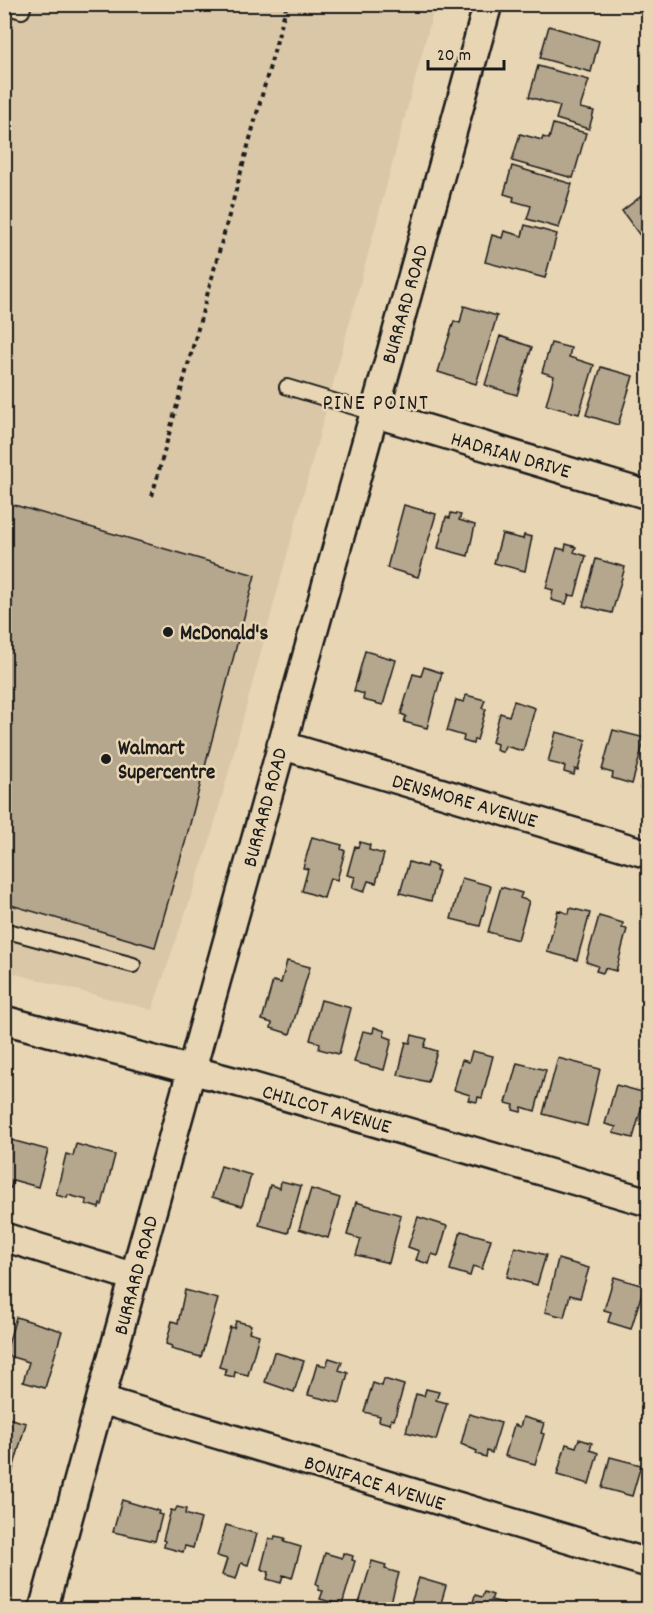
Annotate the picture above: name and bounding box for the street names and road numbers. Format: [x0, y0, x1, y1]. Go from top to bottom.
street label: BURRARD ROAD [376, 242, 438, 368]
street label: HADRIAN DRIVE [447, 425, 574, 488]
street label: BURRARD ROAD [237, 745, 297, 871]
street label: DENSMORE AVENUE [388, 768, 541, 838]
street label: CHILCOT AVENUE [258, 1078, 395, 1144]
street label: BURRARD ROAD [108, 1213, 168, 1339]
street label: BONIFACE AVENUE [300, 1449, 449, 1521]

